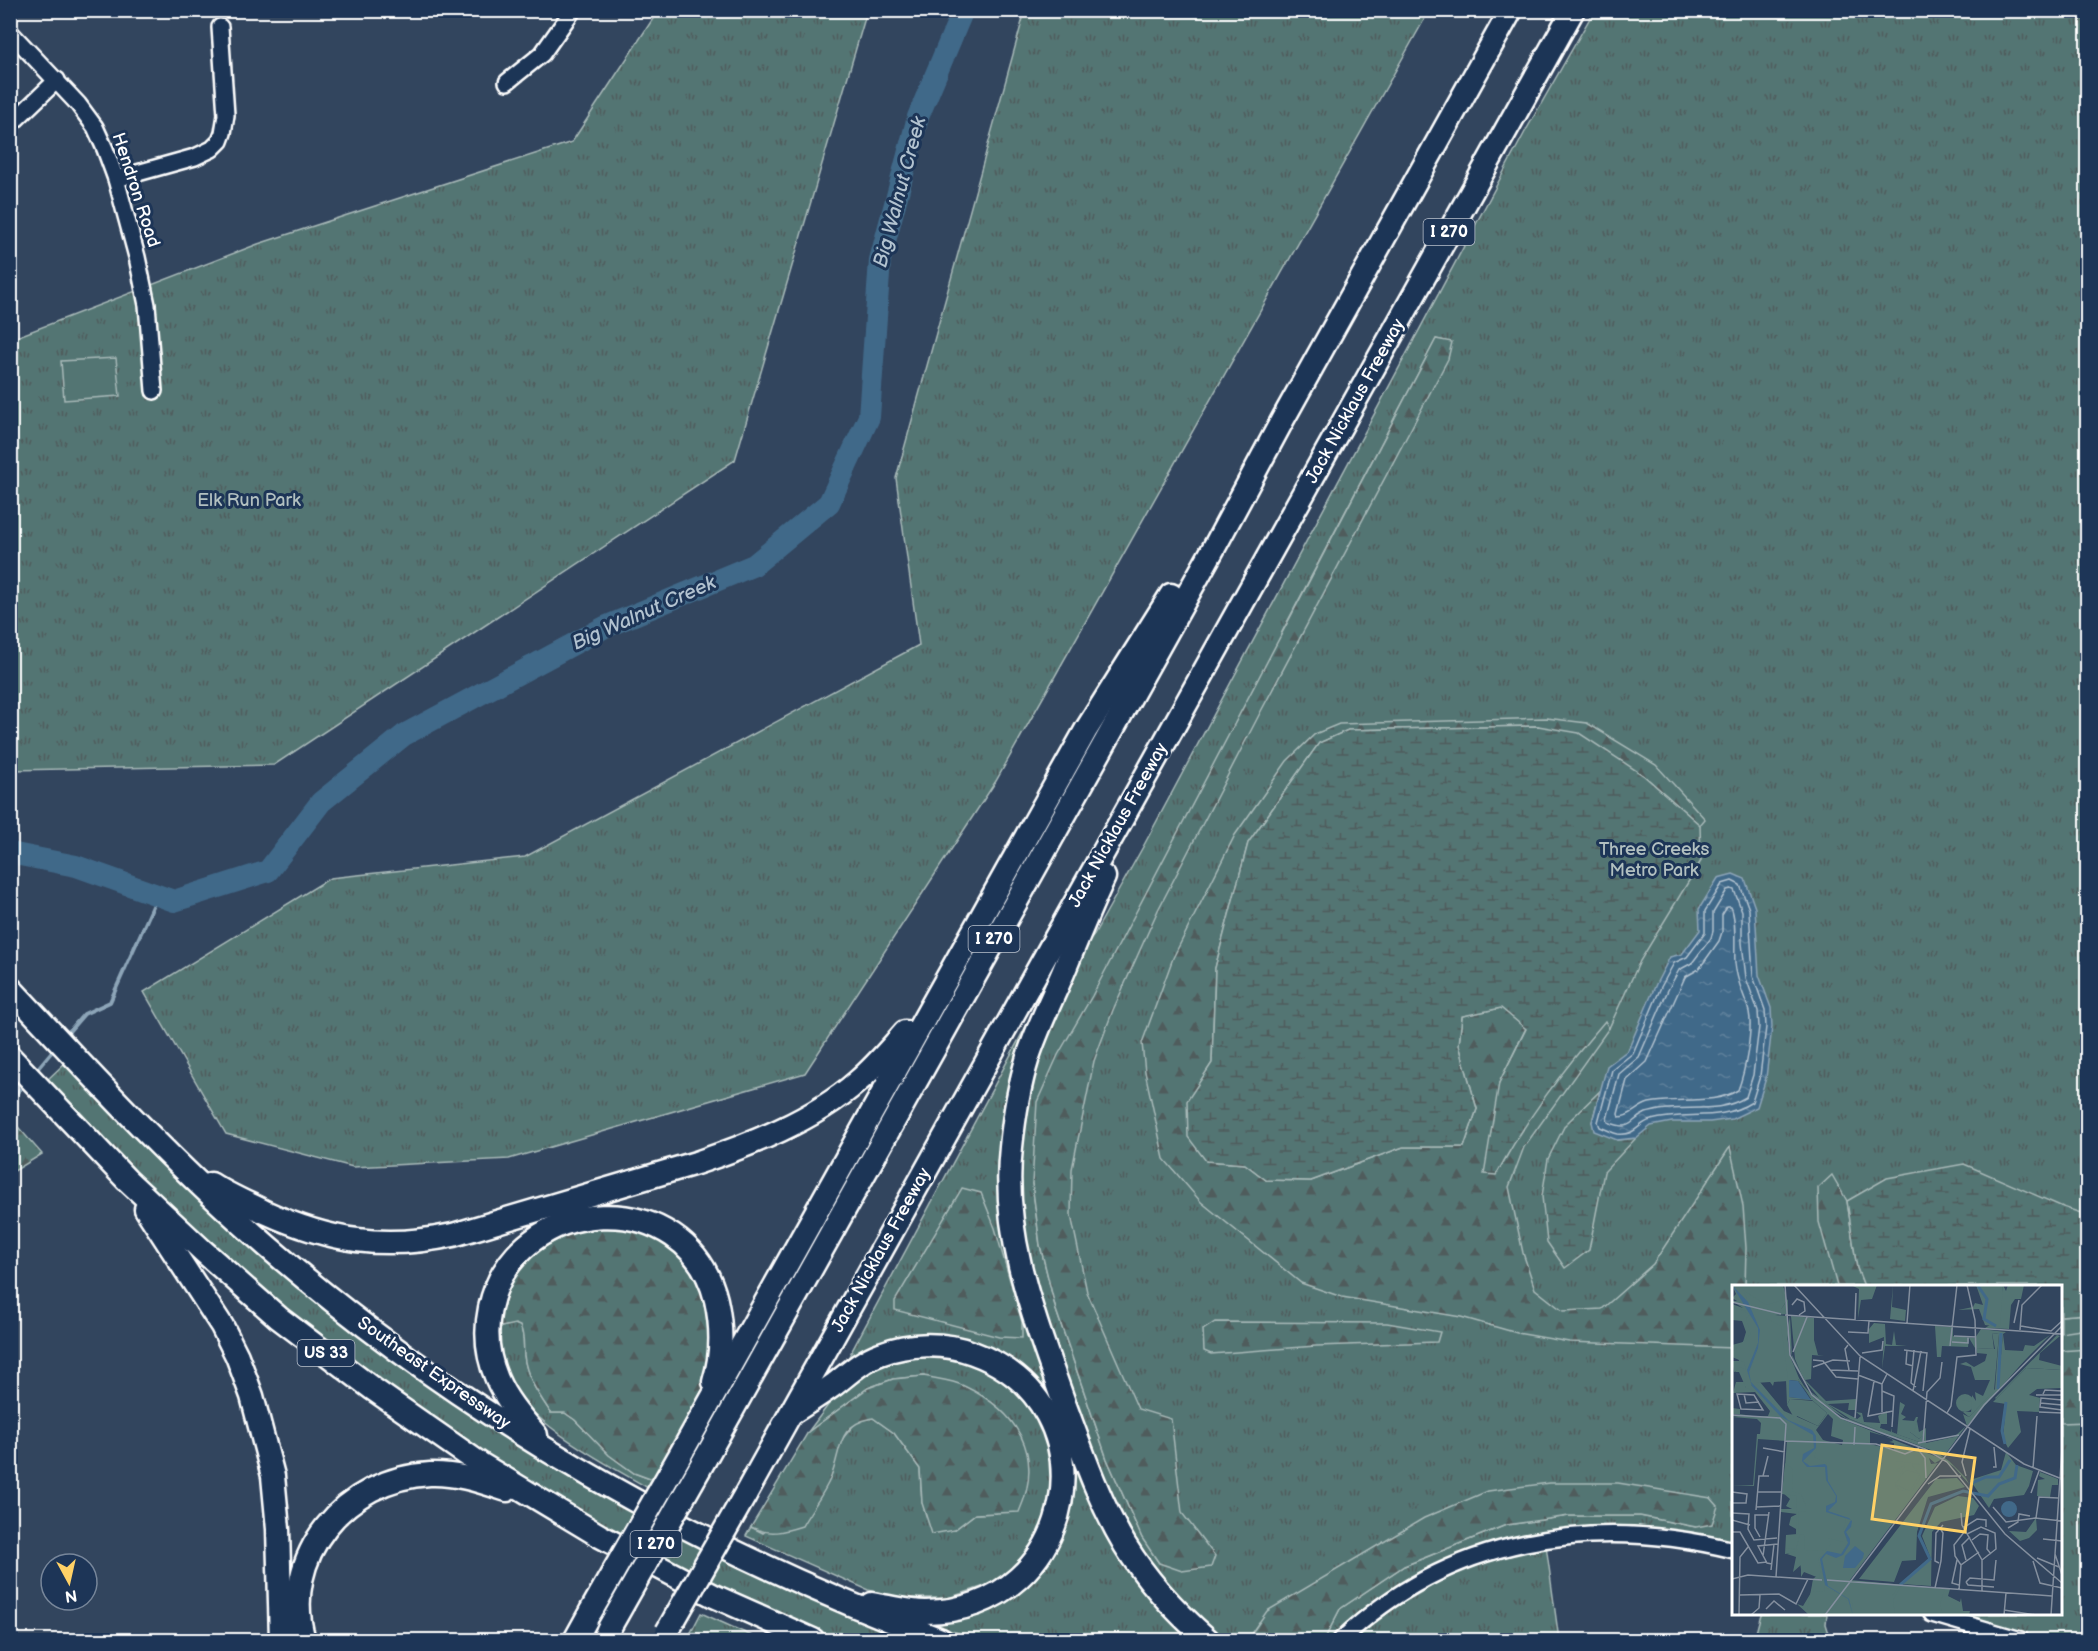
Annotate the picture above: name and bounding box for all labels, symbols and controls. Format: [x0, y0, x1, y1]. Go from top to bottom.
water label: Big Walnut Creek [868, 113, 932, 270]
street label: Hendron Road [108, 130, 164, 250]
road number: I 270 [1424, 219, 1474, 245]
street label: Jack Nicklaus Freeway [1301, 314, 1409, 487]
park label: Elk Run Park [197, 490, 301, 511]
water label: Big Walnut Creek [568, 570, 721, 655]
street label: Jack Nicklaus Freeway [1064, 738, 1172, 911]
park label: Three Creeks Metro Park [1599, 839, 1709, 881]
road number: I 270 [968, 926, 1020, 952]
street label: Jack Nicklaus Freeway [827, 1163, 935, 1336]
inset map [1732, 1285, 2062, 1615]
street label: Southeast Expressway [353, 1312, 515, 1434]
road number: US 33 [298, 1340, 354, 1366]
road number: I 270 [630, 1531, 682, 1557]
north arrow [39, 1552, 99, 1612]
text: N [64, 1585, 78, 1606]

